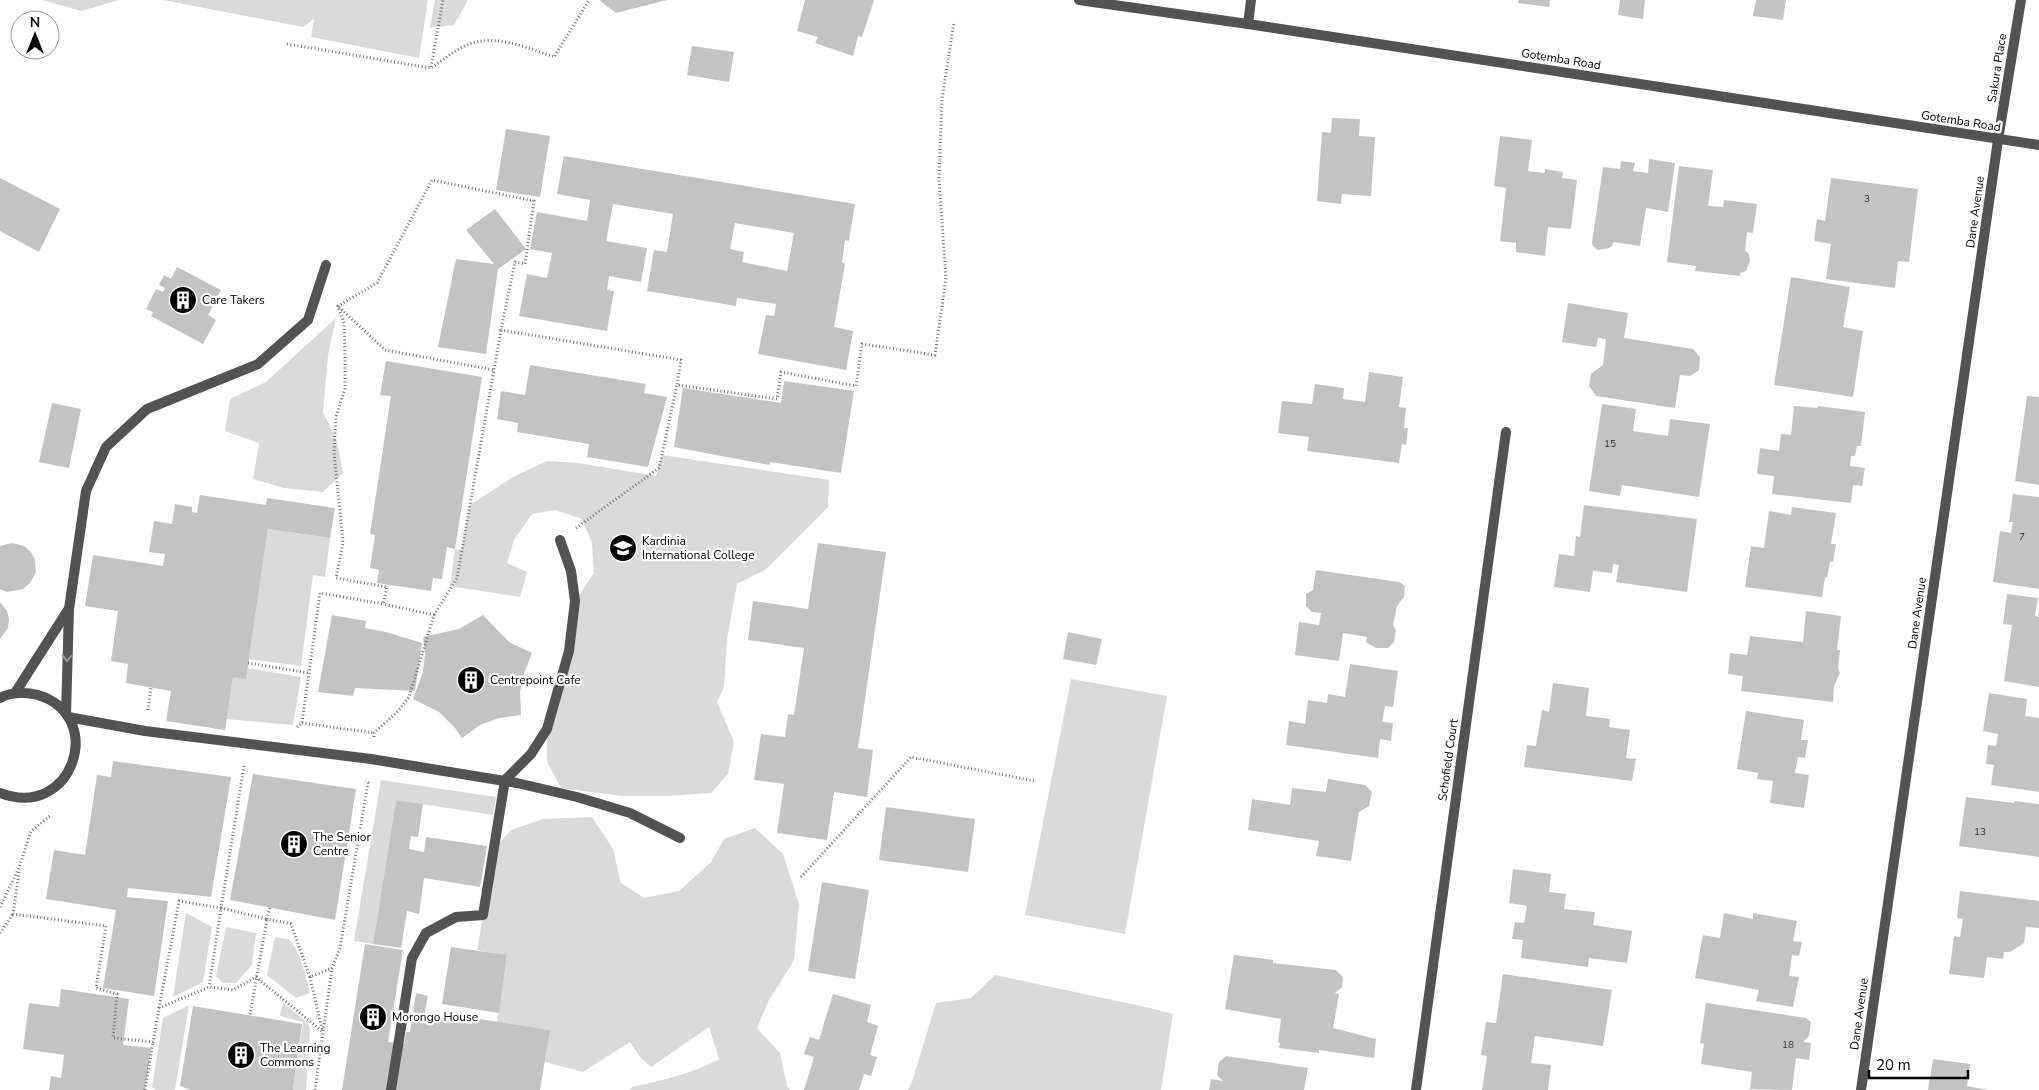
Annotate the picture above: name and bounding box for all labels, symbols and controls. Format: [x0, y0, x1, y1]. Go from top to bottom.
north arrow [10, 10, 60, 60]
text: N [30, 13, 40, 32]
street label: Sakura Place [1984, 32, 2010, 104]
street label: Gotemba Road [1520, 45, 1602, 73]
street label: Gotemba Road [1920, 107, 2002, 135]
street label: Dane Avenue [1962, 175, 1988, 249]
house number: 3 [1864, 192, 1870, 206]
building icon: Care Takers [168, 285, 198, 315]
place label: Care Takers [202, 292, 265, 308]
house number: 15 [1604, 437, 1616, 451]
house number: 7 [2019, 530, 2025, 544]
school or university icon: Kardinia International College [608, 533, 638, 563]
place label: Kardinia International College [642, 533, 755, 563]
street label: Dane Avenue [1904, 576, 1930, 650]
one-way arrow [62, 654, 72, 662]
building icon: Centrepoint Cafe [456, 665, 486, 695]
place label: Centrepoint Cafe [490, 672, 581, 688]
street label: Schofield Court [1434, 717, 1462, 802]
house number: 13 [1974, 825, 1986, 839]
building icon: The Senior Centre [279, 829, 309, 859]
place label: The Senior Centre [313, 829, 372, 859]
street label: Dane Avenue [1846, 977, 1872, 1051]
building icon: Morongo House [358, 1002, 388, 1032]
place label: Morongo House [392, 1009, 478, 1025]
house number: 18 [1782, 1038, 1794, 1052]
building icon: The Learning Commons [226, 1040, 256, 1070]
place label: The Learning Commons [260, 1040, 330, 1070]
scale bar [1869, 1048, 1968, 1080]
text: 20 m [1876, 1055, 1911, 1075]

